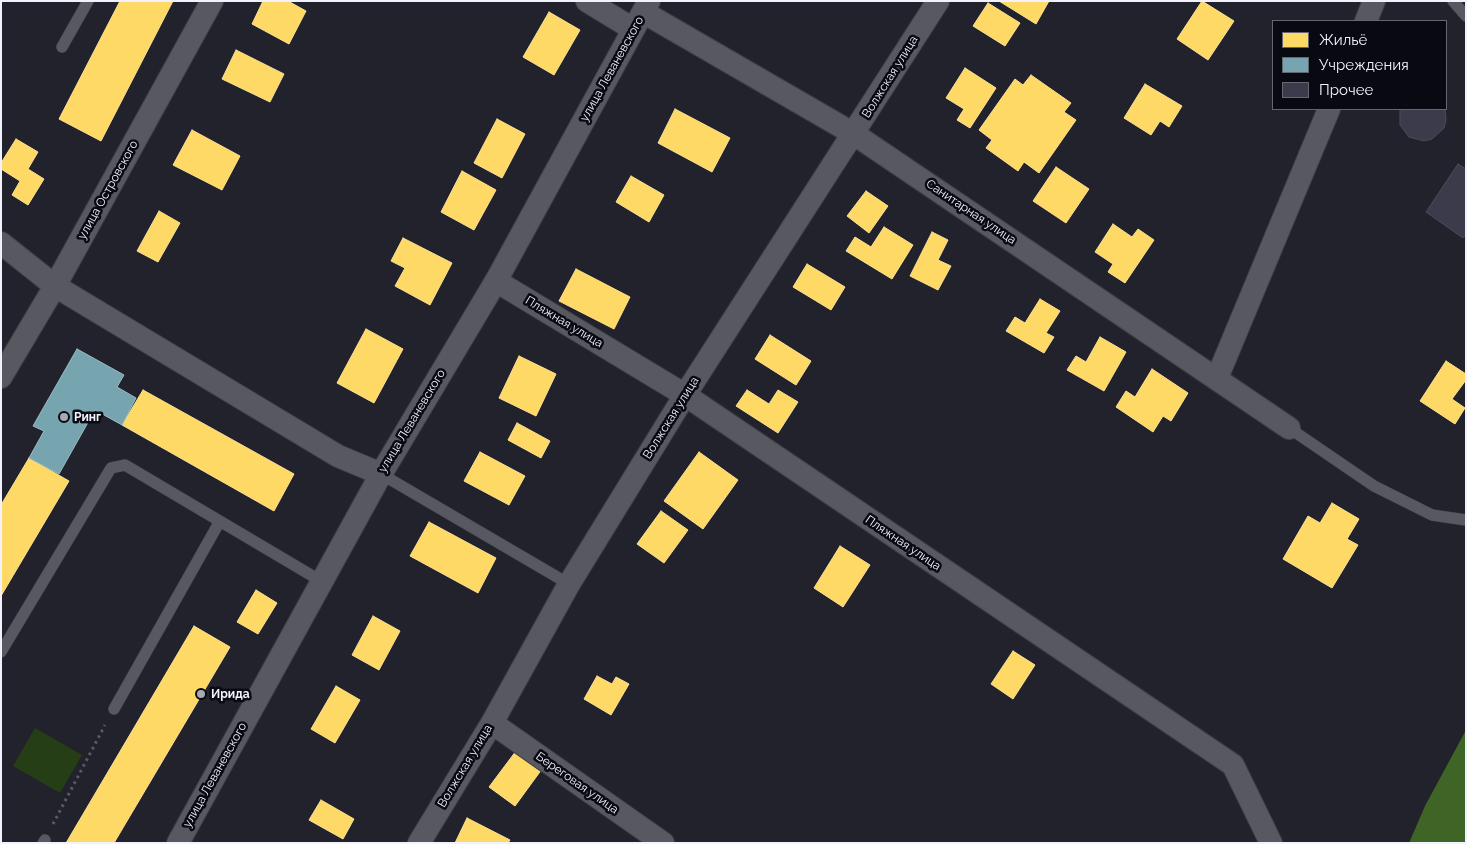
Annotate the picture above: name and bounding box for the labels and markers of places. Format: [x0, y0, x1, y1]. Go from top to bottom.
place label: Ринг [74, 410, 101, 424]
marker: Ринг [58, 411, 70, 423]
place label: Ирида [211, 687, 250, 701]
marker: Ирида [195, 688, 207, 700]

